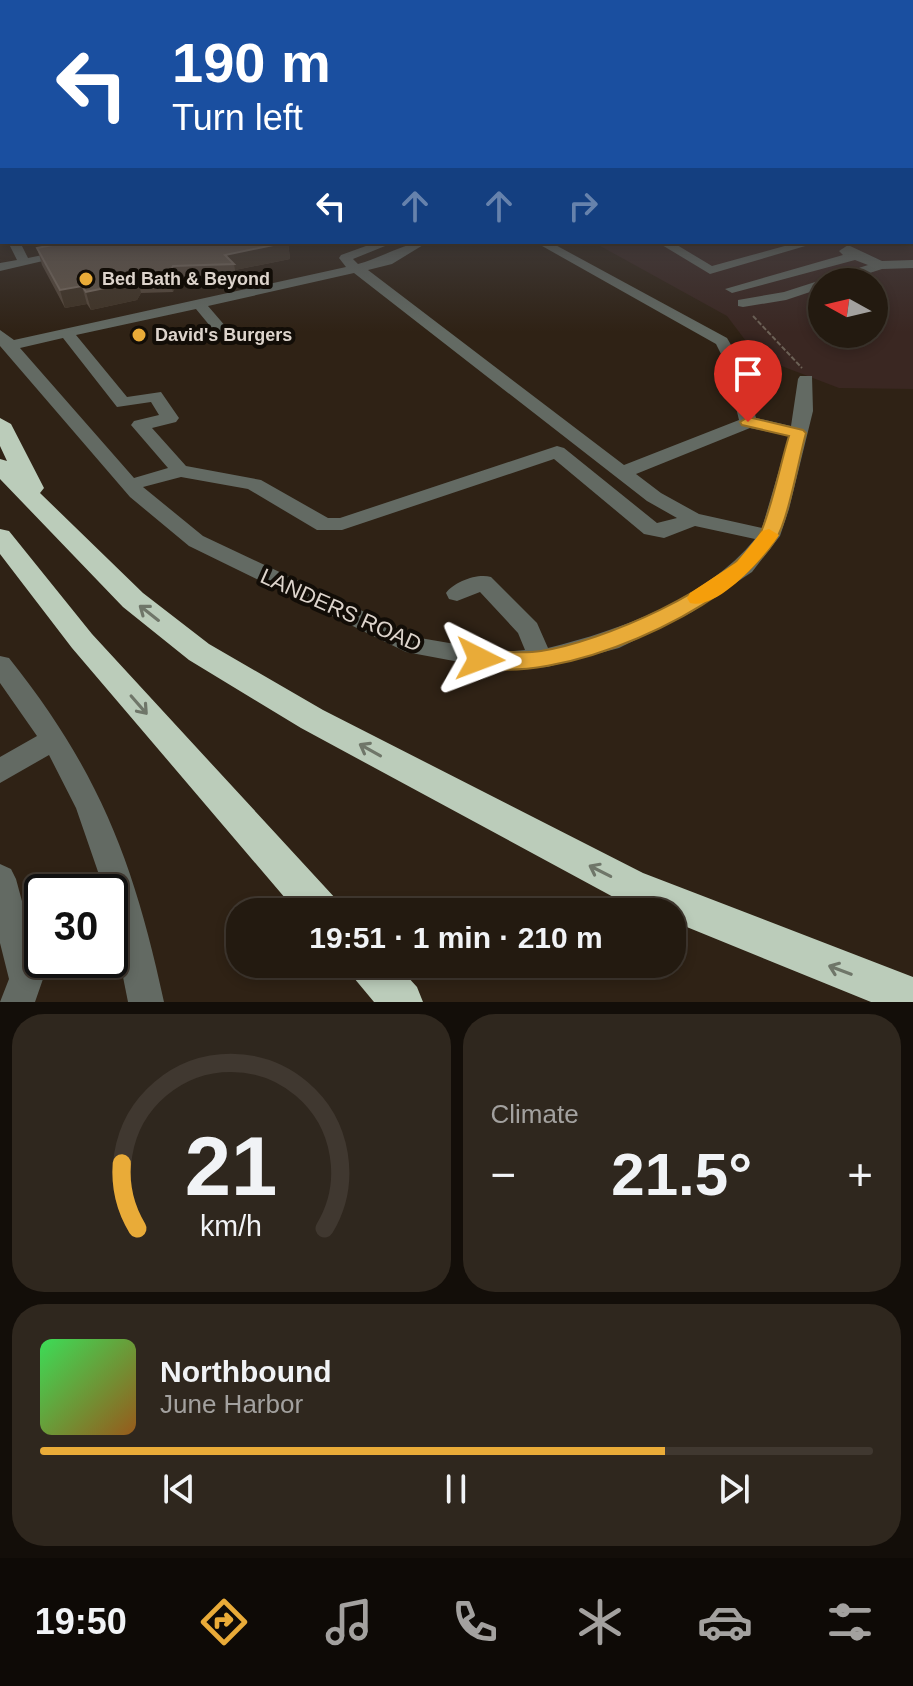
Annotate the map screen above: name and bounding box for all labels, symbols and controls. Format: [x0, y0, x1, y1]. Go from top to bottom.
text: 190 m [172, 31, 331, 94]
icon: left [40, 32, 144, 136]
text: Turn left [172, 97, 303, 138]
icon: left [309, 184, 353, 228]
icon: ahead [393, 184, 437, 228]
icon: ahead [477, 184, 521, 228]
icon: right [561, 184, 605, 228]
north arrow [808, 268, 888, 348]
map controls [808, 268, 888, 348]
place label: Bed Bath & Beyond [102, 269, 270, 289]
marker: Bed Bath & Beyond [77, 270, 95, 288]
place label: David's Burgers [155, 325, 292, 345]
marker: David's Burgers [130, 326, 148, 344]
pin [714, 340, 782, 422]
icon: arrive [726, 352, 770, 396]
street label: LANDERS ROAD [257, 563, 425, 657]
one-way arrow [139, 604, 160, 622]
position arrow [438, 617, 522, 701]
one-way arrow [130, 694, 148, 714]
one-way arrow [358, 742, 382, 757]
one-way arrow [588, 863, 612, 878]
speed limit sign: 30 [24, 874, 128, 978]
text: 19:51 · 1 min · 210 m [309, 921, 603, 954]
one-way arrow [828, 962, 853, 976]
text: Climate [491, 1099, 579, 1129]
text: 21 [185, 1120, 278, 1213]
text: 21.5° [611, 1141, 752, 1208]
text: − [491, 1150, 516, 1199]
text: + [847, 1150, 873, 1199]
text: km/h [200, 1210, 262, 1242]
text: Northbound [160, 1355, 332, 1388]
text: June Harbor [160, 1389, 303, 1419]
icon: previous [157, 1467, 201, 1511]
icon: pause [434, 1467, 478, 1511]
icon: next [712, 1467, 756, 1511]
icon: directions [196, 1594, 252, 1650]
icon: music [321, 1594, 377, 1650]
icon: phone [447, 1594, 503, 1650]
icon: climate [572, 1594, 628, 1650]
icon: car [697, 1594, 753, 1650]
icon: filters [822, 1594, 878, 1650]
text: 19:50 [35, 1601, 127, 1642]

